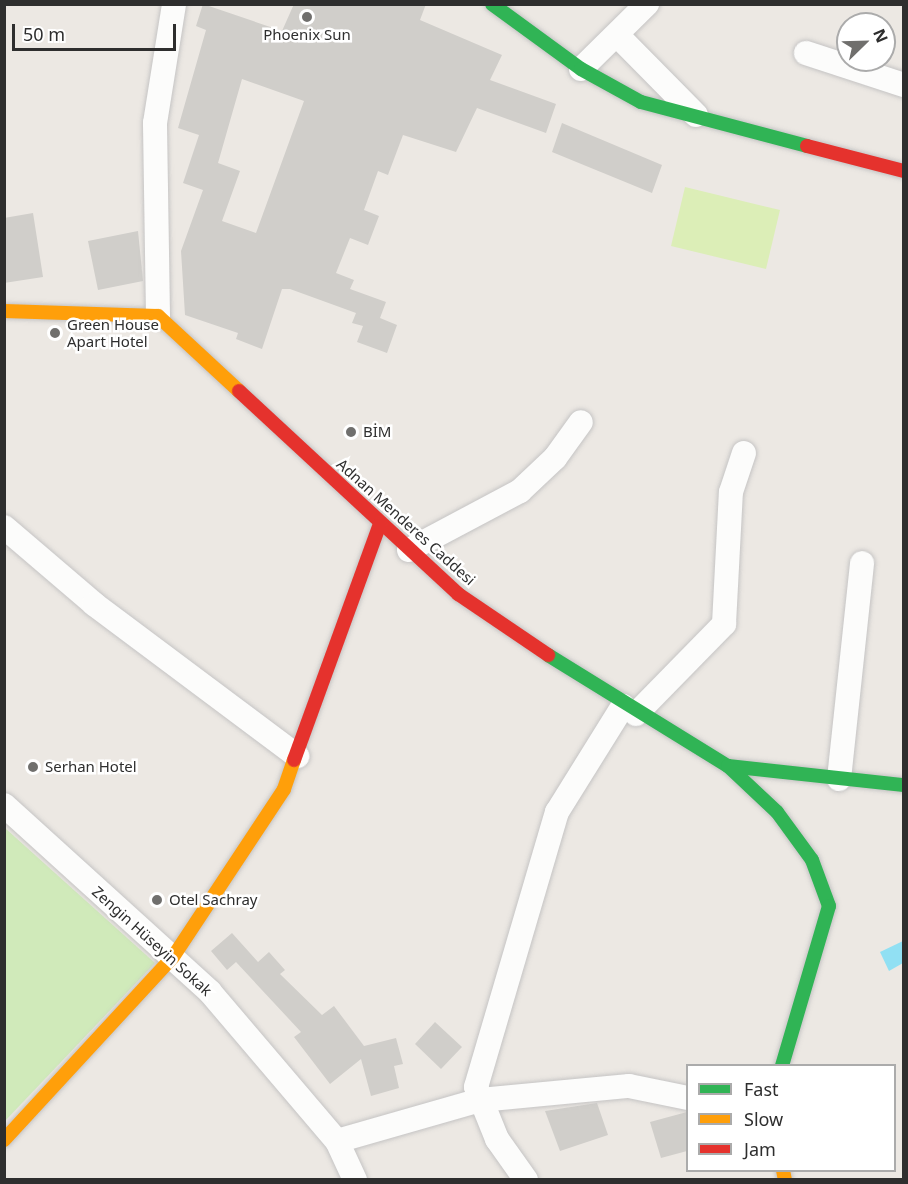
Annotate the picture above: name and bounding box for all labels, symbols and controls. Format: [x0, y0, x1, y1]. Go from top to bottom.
marker: Phoenix Sun [300, 10, 314, 24]
scale bar [15, 12, 178, 50]
north arrow [836, 12, 896, 72]
text: 50 m [23, 22, 65, 46]
text: N [868, 25, 893, 46]
place label: Phoenix Sun [263, 26, 351, 44]
place label: Green House Apart Hotel [67, 315, 159, 350]
marker: Green House Apart Hotel [48, 326, 62, 340]
place label: BİM [363, 423, 391, 441]
marker: BİM [344, 425, 358, 439]
street label: Adnan Menderes Caddesi [333, 455, 479, 589]
place label: Serhan Hotel [45, 758, 137, 776]
marker: Serhan Hotel [26, 760, 40, 774]
street label: Zengin Hüseyin Sokak [88, 883, 216, 999]
place label: Otel Sachray [169, 891, 257, 909]
marker: Otel Sachray [150, 893, 164, 907]
legend [686, 1064, 896, 1172]
text: Fast [744, 1077, 779, 1101]
text: Slow [744, 1107, 783, 1131]
text: Jam [744, 1137, 776, 1161]

